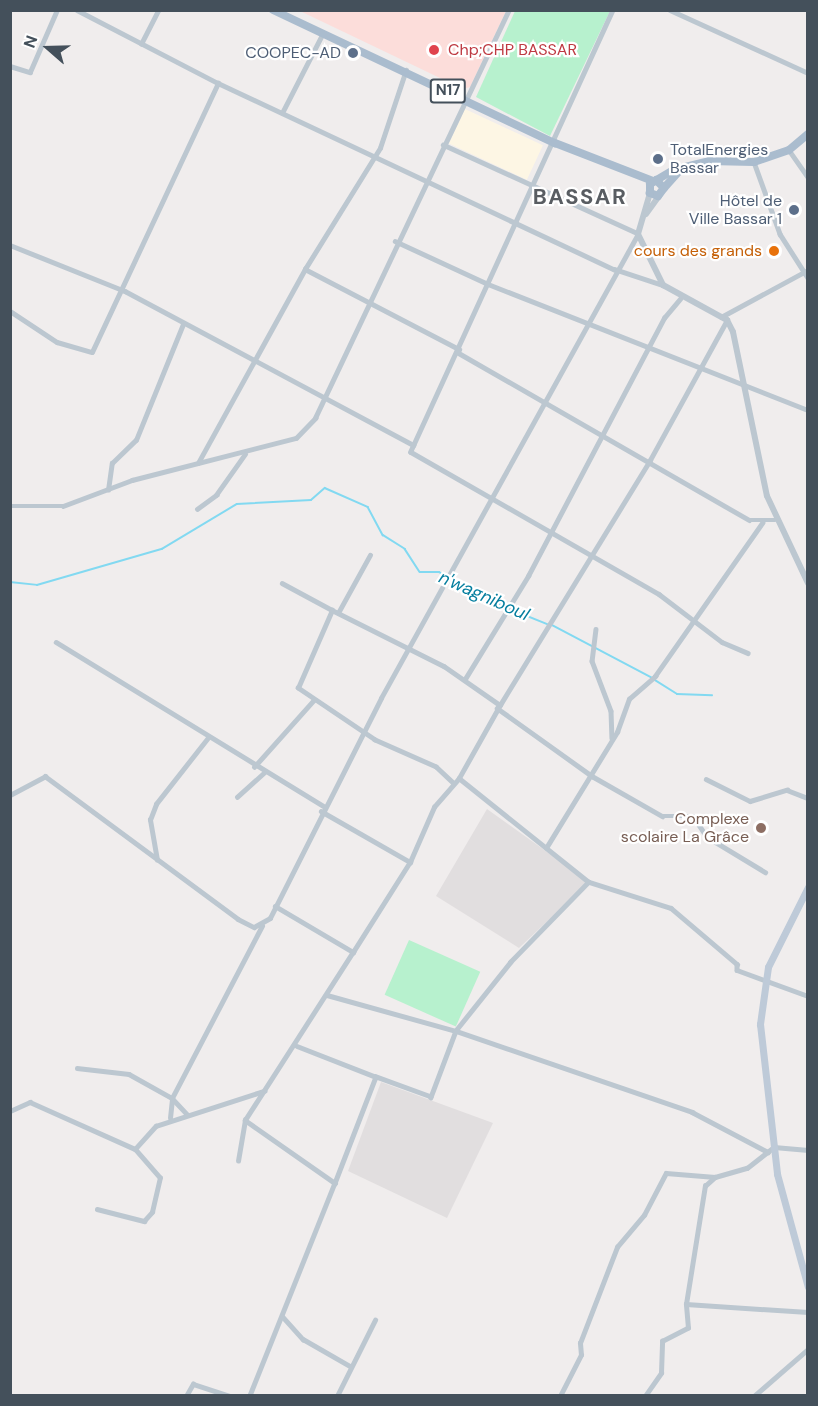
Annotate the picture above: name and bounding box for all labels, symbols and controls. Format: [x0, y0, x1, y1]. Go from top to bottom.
north arrow [18, 18, 78, 78]
text: N [19, 33, 42, 51]
place label: Chp;CHP BASSAR [448, 40, 577, 60]
marker: Chp;CHP BASSAR [425, 41, 443, 59]
place label: COOPEC-AD [245, 43, 341, 63]
marker: COOPEC-AD [346, 46, 360, 60]
road number: N17 [428, 79, 468, 103]
place label: TotalEnergies Bassar [670, 140, 768, 178]
marker: TotalEnergies Bassar [651, 152, 665, 166]
district label: BASSAR [533, 184, 627, 210]
place label: Hôtel de Ville Bassar 1 [689, 191, 782, 229]
marker: Hôtel de Ville Bassar 1 [787, 203, 801, 217]
place label: cours des grands [634, 241, 762, 261]
marker: cours des grands [767, 244, 781, 258]
water label: n'wagniboul [435, 566, 533, 626]
place label: Complexe scolaire La Grâce [621, 809, 749, 847]
marker: Complexe scolaire La Grâce [754, 821, 768, 835]

